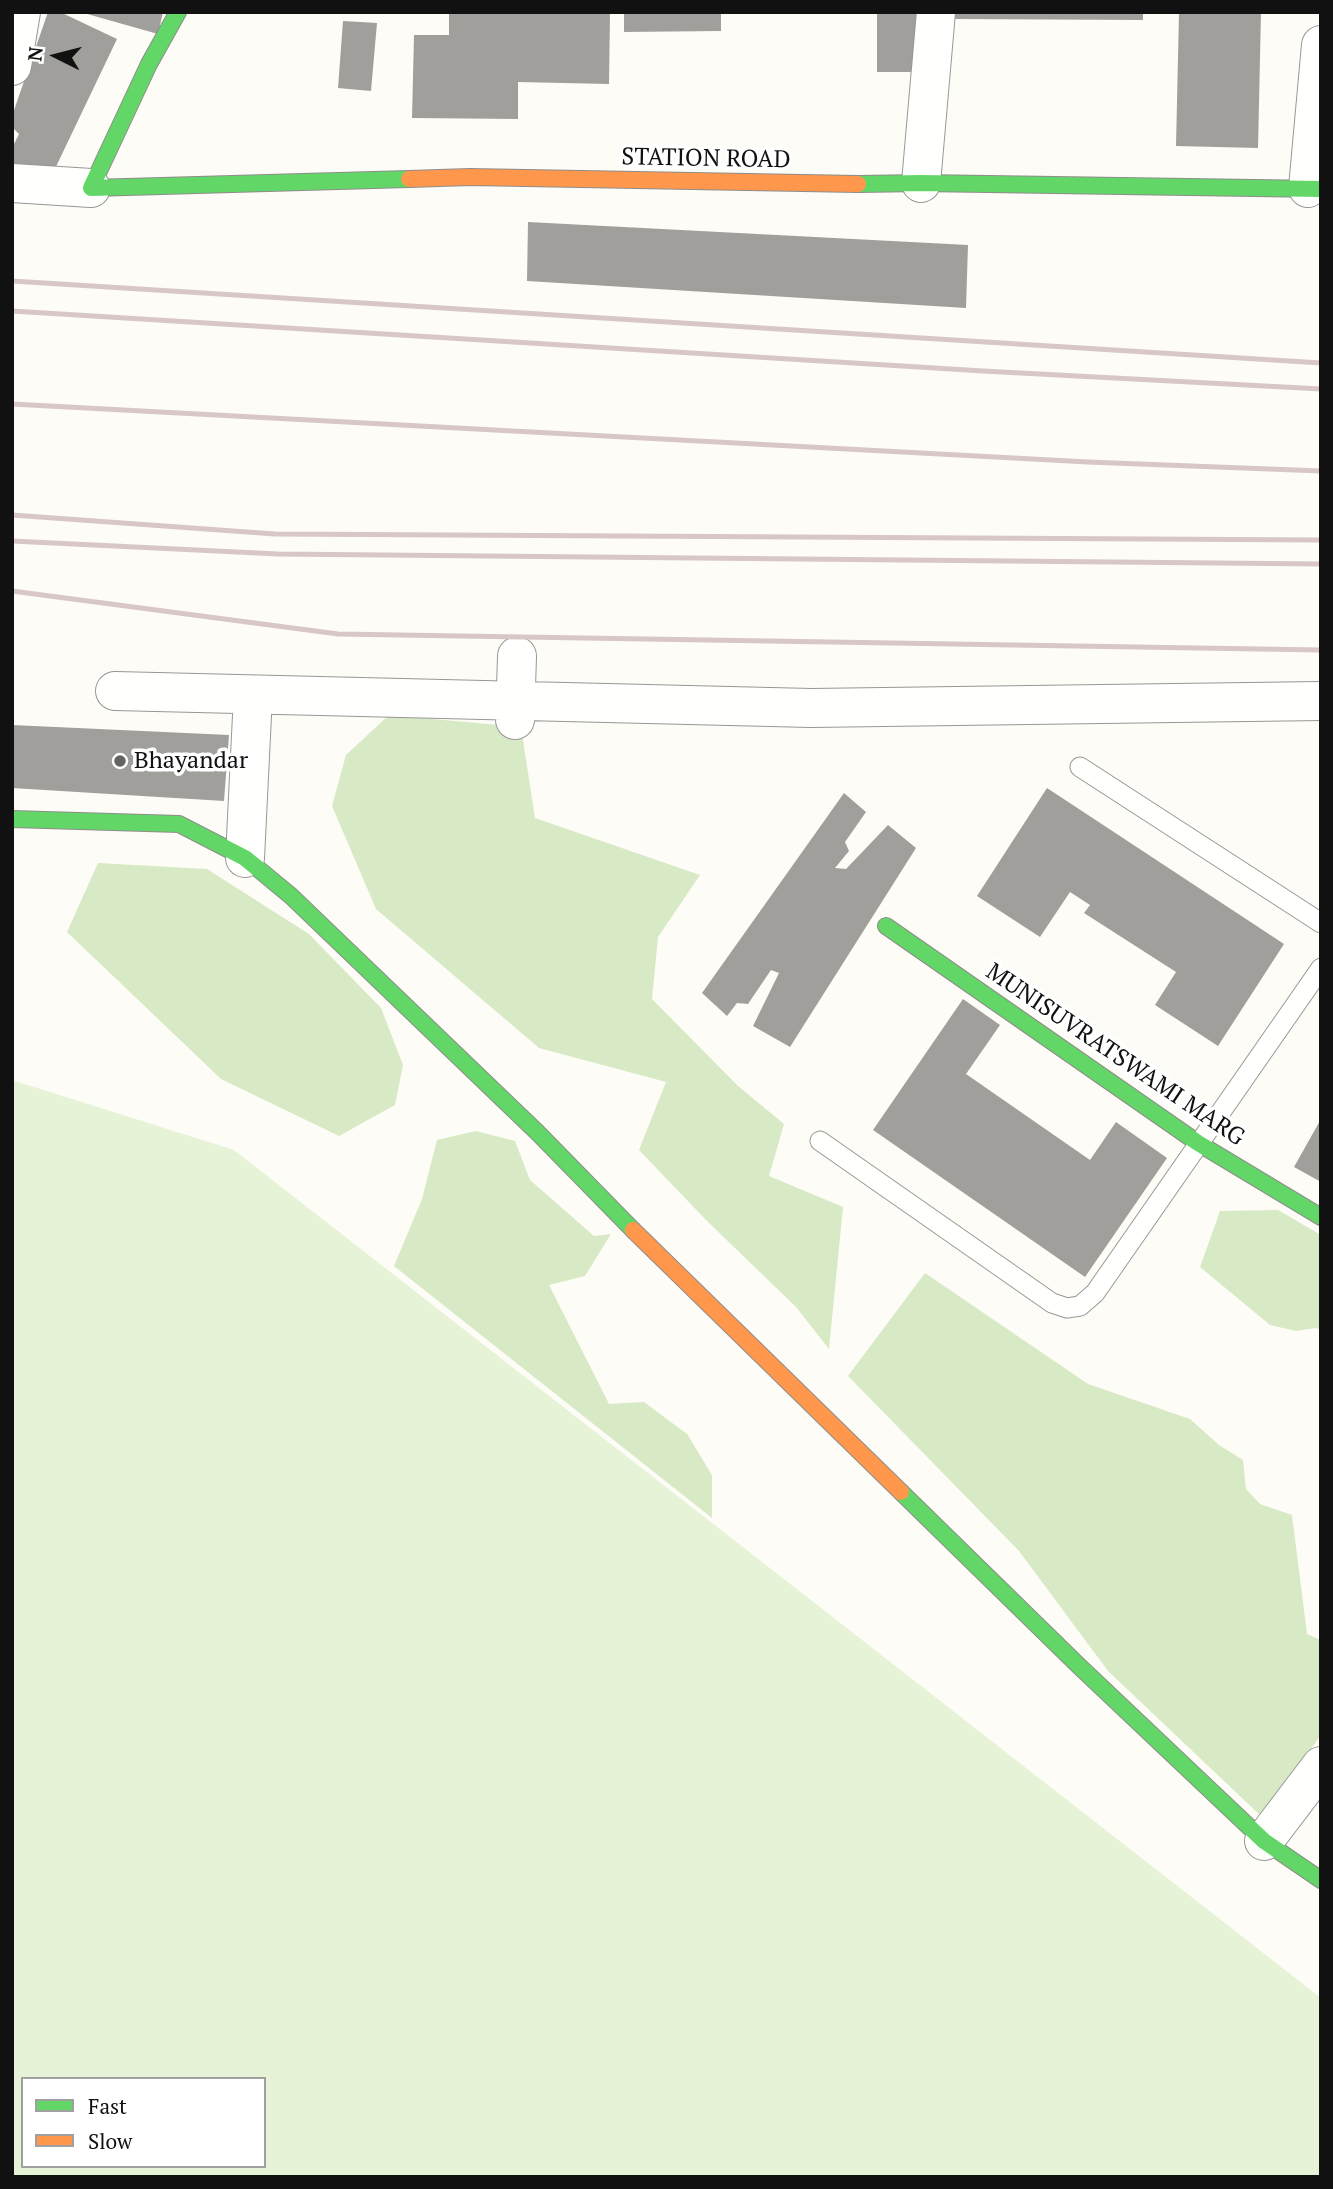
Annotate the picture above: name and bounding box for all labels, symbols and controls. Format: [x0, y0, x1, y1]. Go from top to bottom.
north arrow [21, 21, 91, 91]
text: N [21, 45, 48, 62]
street label: STATION ROAD [621, 143, 791, 175]
place label: Bhayandar [134, 747, 248, 775]
marker: Bhayandar [112, 753, 128, 769]
street label: MUNISUVRATSWAMI MARG [980, 958, 1250, 1152]
legend [21, 2077, 266, 2168]
text: Fast [88, 2092, 127, 2120]
text: Slow [88, 2127, 132, 2155]

